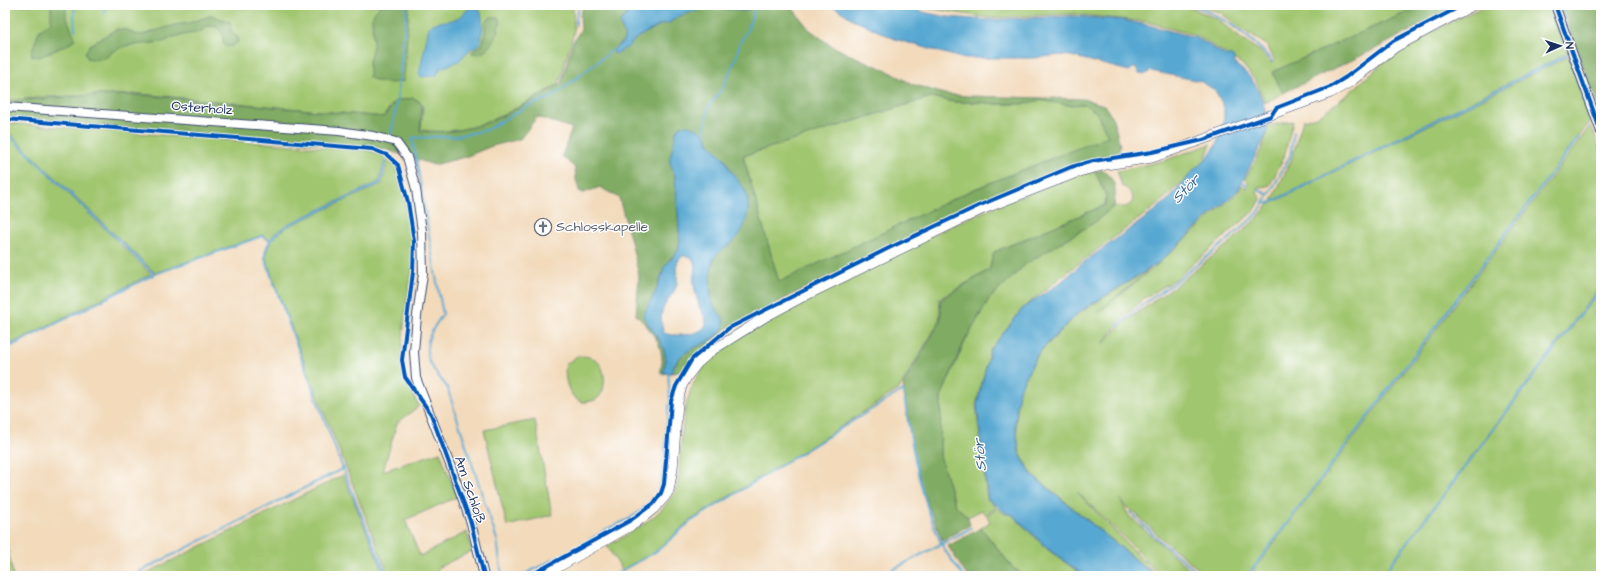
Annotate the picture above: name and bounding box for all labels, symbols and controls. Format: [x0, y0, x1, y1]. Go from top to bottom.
north arrow [1540, 26, 1580, 66]
text: N [1562, 42, 1577, 49]
street label: Osterholz [171, 96, 233, 120]
water label: Stör [1167, 169, 1206, 208]
church icon: Schlosskapelle [533, 217, 553, 237]
place label: Schlosskapelle [556, 217, 648, 237]
water label: Stör [968, 436, 992, 472]
street label: Am Schloß [449, 454, 491, 527]

